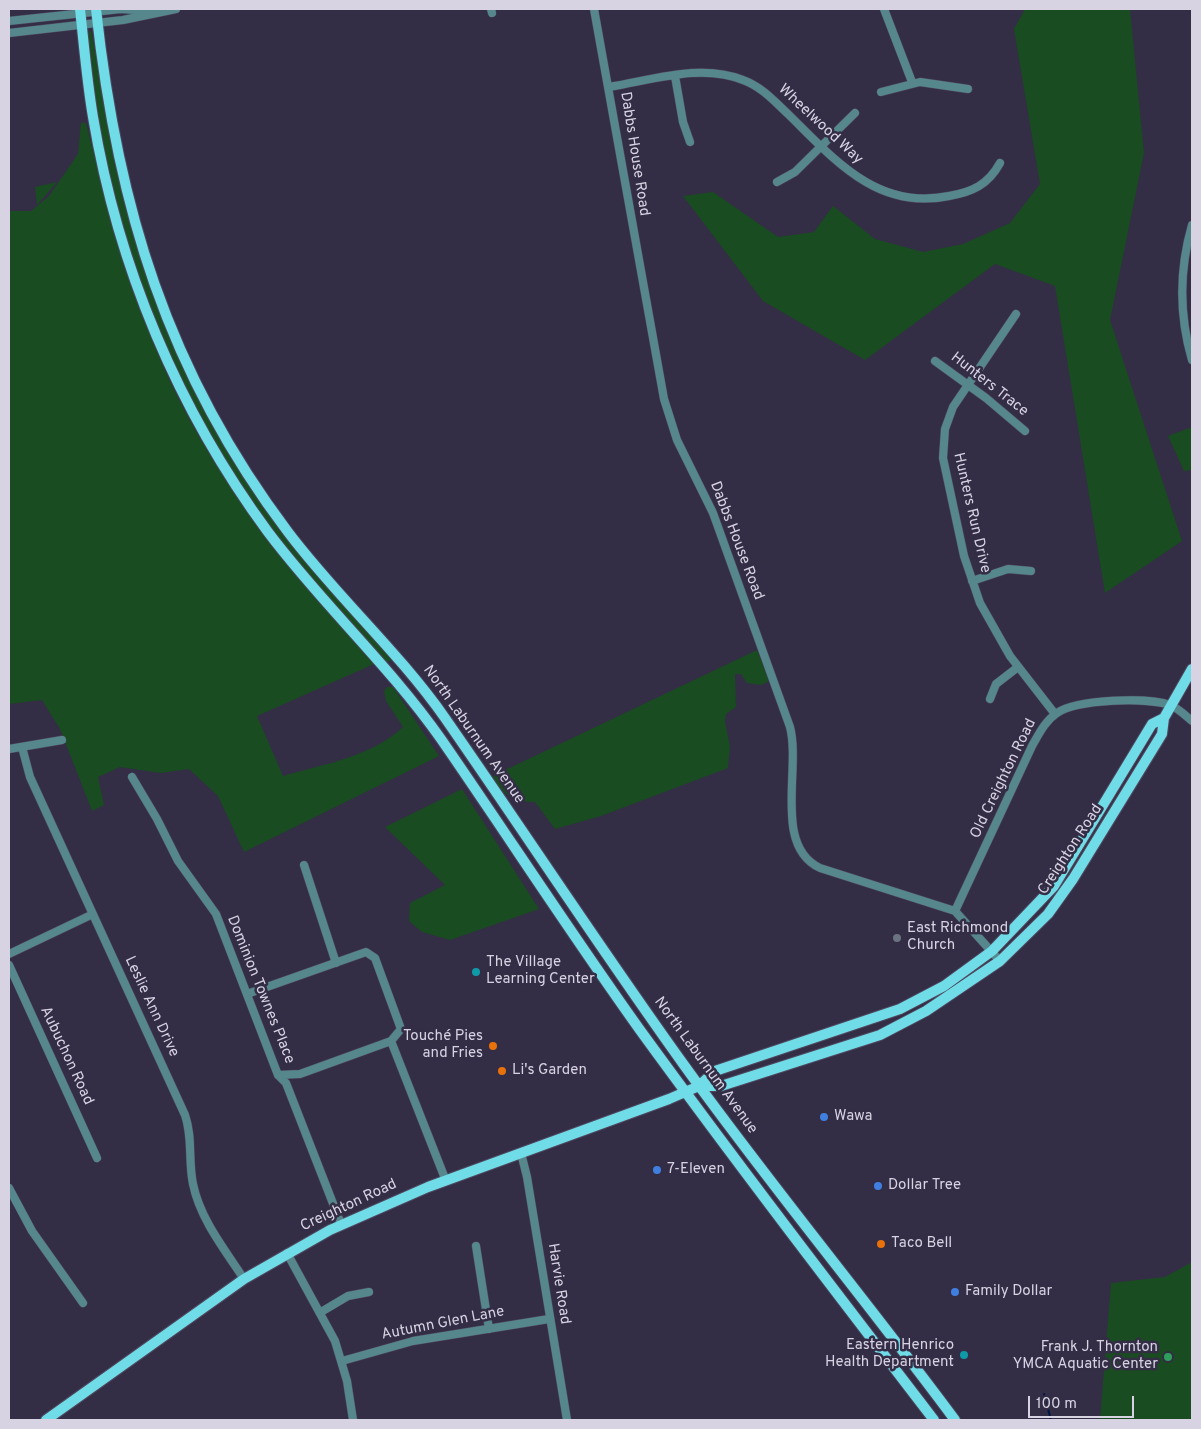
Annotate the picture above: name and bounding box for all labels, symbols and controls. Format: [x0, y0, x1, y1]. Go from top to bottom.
street label: Wheelwood Way [774, 81, 866, 169]
street label: Dabbs House Road [615, 91, 653, 217]
street label: Hunters Trace [946, 349, 1032, 421]
street label: Hunters Run Drive [948, 451, 994, 575]
street label: Dabbs House Road [705, 479, 767, 603]
street label: North Laburnum Avenue [418, 662, 528, 808]
street label: Old Creighton Road [967, 716, 1041, 842]
street label: Creighton Road [1035, 801, 1107, 899]
street label: Dominion Townes Place [222, 913, 298, 1067]
place label: East Richmond Church [907, 920, 1008, 955]
marker: East Richmond Church [891, 932, 903, 944]
street label: Leslie Ann Drive [120, 954, 182, 1060]
place label: The Village Learning Center [486, 954, 595, 989]
marker: The Village Learning Center [470, 966, 482, 978]
street label: North Laburnum Avenue [649, 994, 761, 1138]
street label: Aubuchon Road [35, 1004, 97, 1108]
place label: Touché Pies and Fries [403, 1028, 483, 1063]
marker: Touché Pies and Fries [487, 1040, 499, 1052]
place label: Li's Garden [512, 1062, 587, 1080]
marker: Li's Garden [496, 1065, 508, 1077]
place label: Wawa [834, 1108, 872, 1126]
marker: Wawa [818, 1111, 830, 1123]
place label: 7-Eleven [667, 1161, 725, 1179]
marker: 7-Eleven [651, 1164, 663, 1176]
street label: Creighton Road [298, 1176, 400, 1236]
place label: Dollar Tree [888, 1177, 961, 1195]
marker: Dollar Tree [872, 1180, 884, 1192]
place label: Taco Bell [891, 1235, 952, 1253]
marker: Taco Bell [875, 1238, 887, 1250]
street label: Harvie Road [543, 1242, 573, 1326]
place label: Family Dollar [965, 1283, 1052, 1301]
marker: Family Dollar [949, 1286, 961, 1298]
street label: Autumn Glen Lane [380, 1303, 506, 1345]
place label: Eastern Henrico Health Department [825, 1337, 954, 1372]
place label: Frank J. Thornton YMCA Aquatic Center [1013, 1339, 1158, 1374]
marker: Eastern Henrico Health Department [958, 1349, 970, 1361]
marker: Frank J. Thornton YMCA Aquatic Center [1162, 1351, 1174, 1363]
scale bar [1031, 1386, 1137, 1418]
text: 100 m [1036, 1395, 1077, 1414]

